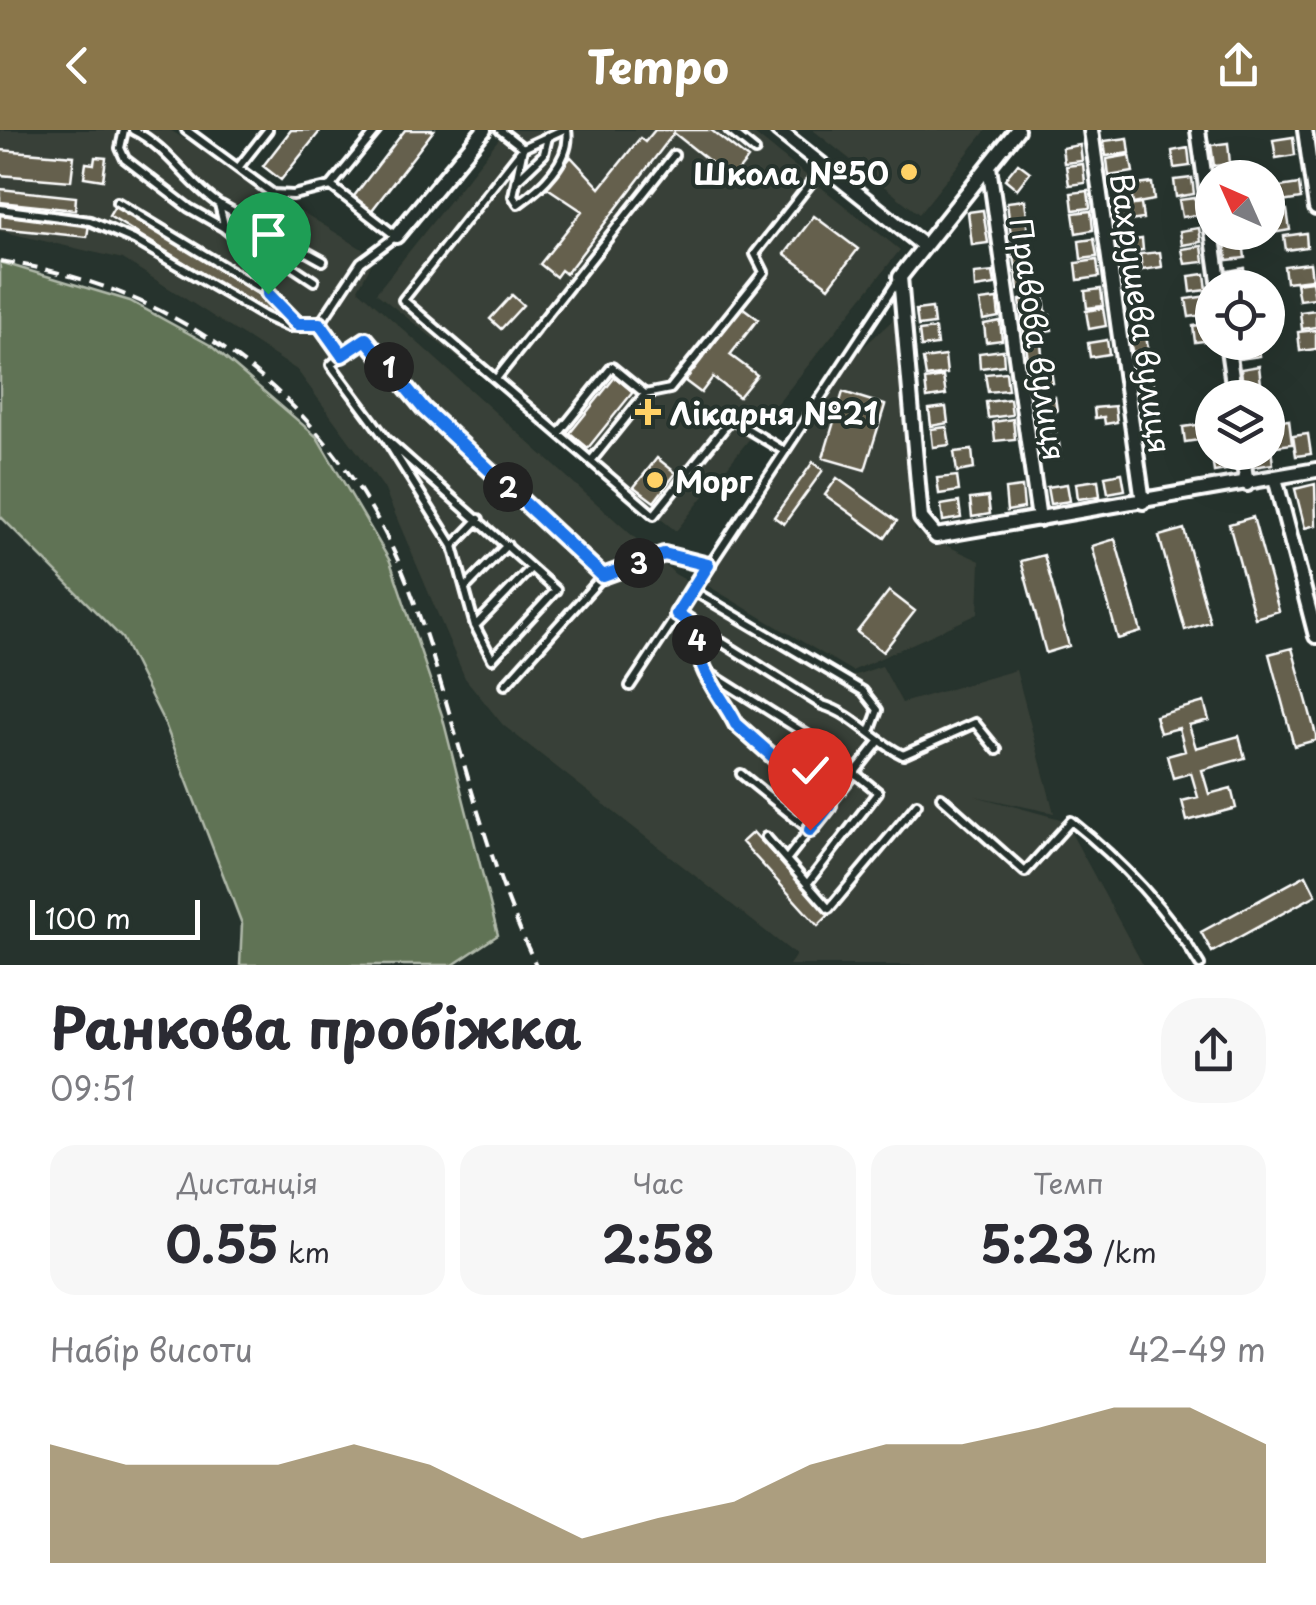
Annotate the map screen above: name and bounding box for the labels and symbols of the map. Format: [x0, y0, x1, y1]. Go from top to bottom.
place label: Школа №50 [693, 150, 889, 195]
north arrow [1195, 160, 1285, 250]
marker: Школа №50 [898, 161, 920, 183]
street label: Вахрушева вулиця [1100, 170, 1184, 456]
pin [226, 192, 311, 295]
street label: Правова вулиця [1000, 215, 1078, 463]
pin: 1 [364, 342, 414, 392]
place label: Лікарня №21 [670, 390, 878, 435]
marker: Лікарня №21 [635, 399, 661, 425]
place label: Морг [675, 458, 754, 503]
pin: 2 [483, 462, 533, 512]
marker: Морг [644, 469, 666, 491]
pin: 3 [614, 538, 664, 588]
pin: 4 [672, 615, 722, 665]
pin [768, 728, 853, 831]
scale bar [30, 895, 200, 940]

